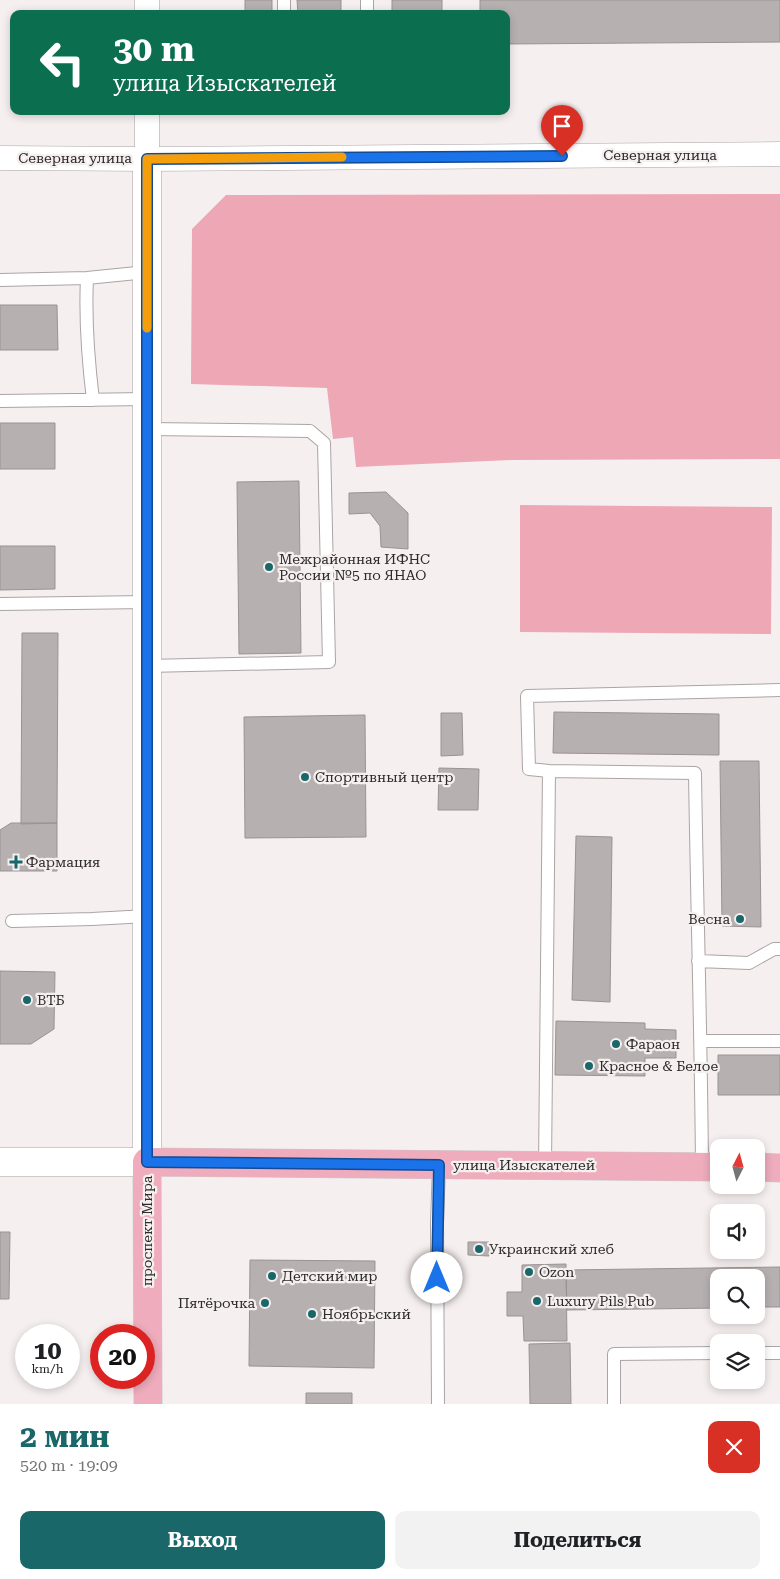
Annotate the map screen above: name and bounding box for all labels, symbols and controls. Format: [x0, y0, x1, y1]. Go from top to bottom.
text: 30 m [113, 29, 195, 70]
icon: left [30, 30, 95, 95]
text: улица Изыскателей [113, 71, 336, 96]
pin [541, 105, 583, 156]
icon: arrive [548, 112, 576, 140]
street label: Северная улица [603, 147, 717, 163]
street label: Северная улица [18, 150, 132, 166]
place label: Межрайонная ИФНС России №5 по ЯНАО [279, 551, 430, 583]
marker: Межрайонная ИФНС России №5 по ЯНАО [263, 561, 275, 573]
place label: Спортивный центр [315, 769, 453, 785]
marker: Спортивный центр [299, 771, 311, 783]
place label: Фармация [26, 854, 100, 870]
marker: Фармация [10, 856, 22, 868]
place label: Весна [688, 911, 730, 927]
marker: Весна [734, 913, 746, 925]
place label: ВТБ [37, 992, 65, 1008]
marker: ВТБ [21, 994, 33, 1006]
place label: Фараон [626, 1036, 680, 1052]
marker: Фараон [610, 1038, 622, 1050]
place label: Красное & Белое [599, 1058, 718, 1074]
marker: Красное & Белое [583, 1060, 595, 1072]
north arrow [710, 1139, 765, 1194]
map controls [710, 1139, 765, 1389]
street label: улица Изыскателей [453, 1157, 595, 1173]
street label: проспект Мира [139, 1175, 155, 1286]
button: sound [710, 1204, 765, 1259]
place label: Украинский хлеб [489, 1241, 614, 1257]
marker: Украинский хлеб [473, 1243, 485, 1255]
position arrow [410, 1251, 462, 1303]
place label: Ozon [539, 1264, 574, 1280]
marker: Ozon [523, 1266, 535, 1278]
place label: Детский мир [282, 1268, 378, 1284]
button: search [710, 1269, 765, 1324]
marker: Детский мир [266, 1270, 278, 1282]
place label: Luxury Pils Pub [547, 1293, 654, 1309]
place label: Пятёрочка [178, 1295, 255, 1311]
marker: Luxury Pils Pub [531, 1295, 543, 1307]
marker: Пятёрочка [259, 1297, 271, 1309]
place label: Ноябрьский [322, 1306, 411, 1322]
marker: Ноябрьский [306, 1308, 318, 1320]
speed limit sign: 20 [90, 1324, 155, 1389]
button: layers [710, 1334, 765, 1389]
text: 10 [33, 1336, 62, 1365]
text: km/h [31, 1362, 64, 1376]
text: 2 мин [20, 1419, 110, 1454]
button: close [708, 1421, 760, 1473]
text: 520 m · 19:09 [20, 1456, 118, 1475]
button: Выход [20, 1511, 385, 1569]
button: Поделиться [395, 1511, 760, 1569]

